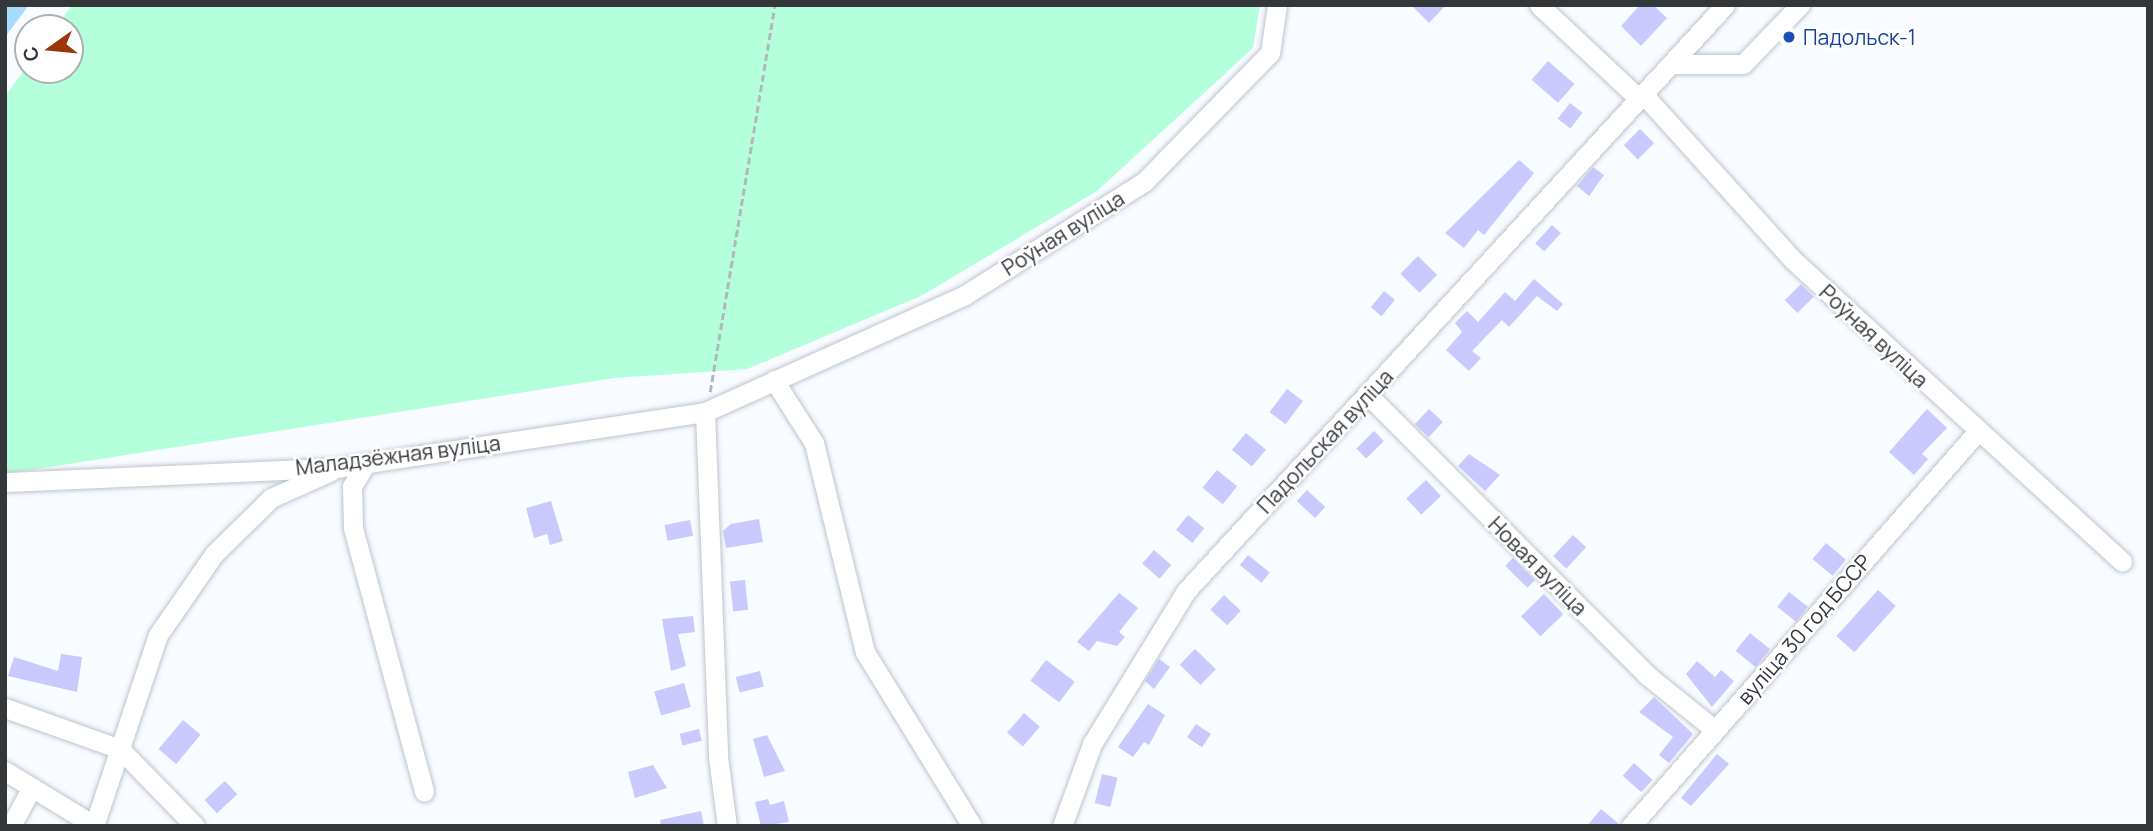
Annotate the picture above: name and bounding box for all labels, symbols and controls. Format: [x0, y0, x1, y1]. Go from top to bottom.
north arrow [14, 14, 84, 84]
place label: Падольск-1 [1803, 24, 1916, 50]
marker: Падольск-1 [1781, 29, 1797, 45]
text: С [16, 44, 45, 64]
street label: Роўная вуліца [997, 185, 1129, 281]
street label: Роўная вуліца [1815, 279, 1933, 393]
street label: Падольская вуліца [1252, 364, 1398, 518]
street label: Маладзёжная вуліца [294, 430, 502, 480]
street label: Новая вуліца [1483, 511, 1593, 621]
street label: вуліца 30 год БССР [1732, 549, 1876, 709]

